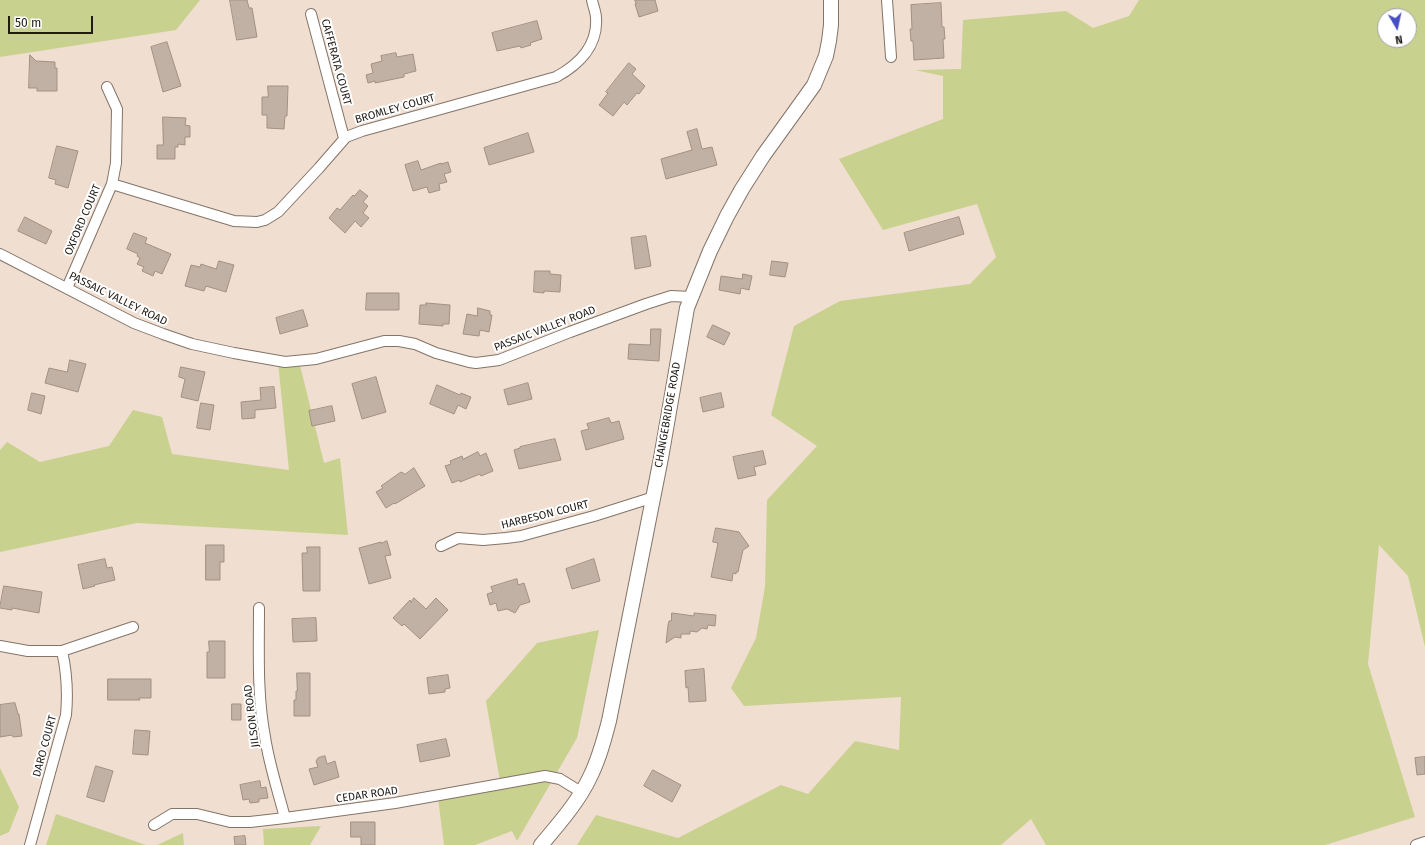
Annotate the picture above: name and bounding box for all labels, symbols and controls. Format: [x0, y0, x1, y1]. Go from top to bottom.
scale bar [10, 8, 95, 34]
north arrow [1377, 8, 1417, 48]
text: 50 m [15, 16, 41, 30]
street label: CAFFERATA COURT [318, 17, 354, 107]
text: N [1394, 32, 1403, 46]
street label: BROMLEY COURT [353, 91, 437, 127]
street label: OXFORD COURT [62, 183, 104, 257]
street label: PASSAIC VALLEY ROAD [67, 269, 169, 329]
street label: PASSAIC VALLEY ROAD [492, 304, 598, 354]
street label: CHANGEBRIDGE ROAD [652, 361, 684, 469]
street label: HARBESON COURT [500, 498, 590, 532]
street label: JILSON ROAD [242, 684, 262, 748]
street label: DARO COURT [30, 714, 60, 778]
street label: CEDAR ROAD [335, 784, 399, 806]

